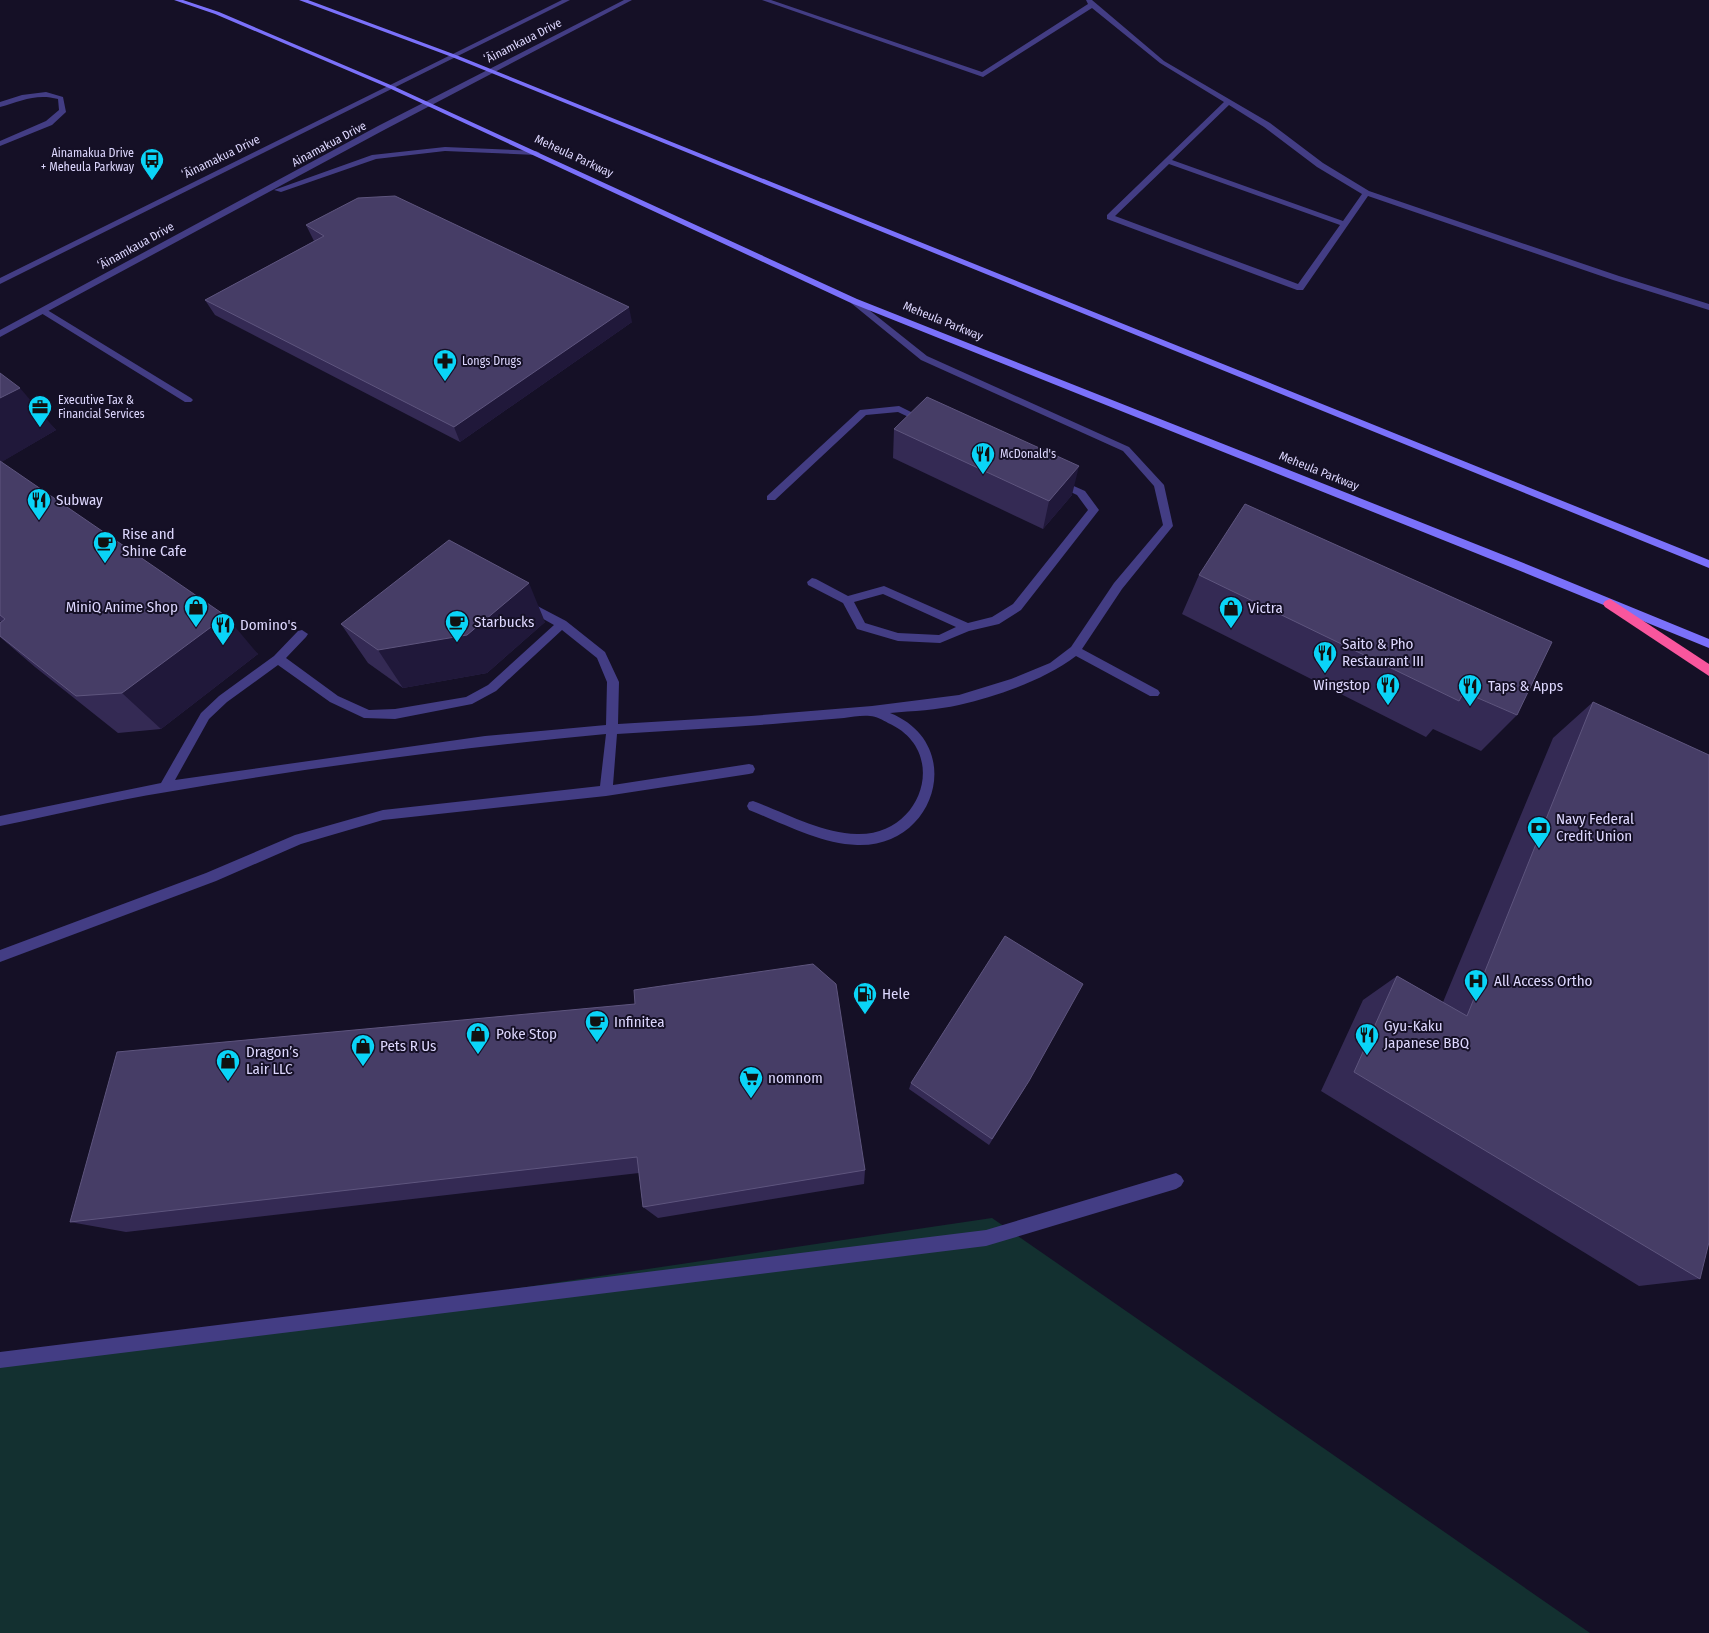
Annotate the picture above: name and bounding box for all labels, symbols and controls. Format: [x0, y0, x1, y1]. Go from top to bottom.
street label: ʻĀinamkaua Drive [482, 15, 564, 66]
street label: Ainamakua Drive [289, 118, 369, 170]
street label: ʻĀinamakua Drive [179, 131, 262, 182]
street label: Meheula Parkway [533, 132, 616, 181]
place label: Ainamakua Drive + Meheula Parkway [41, 146, 135, 174]
bus stop icon: Ainamakua Drive + Meheula Parkway [139, 147, 165, 181]
street label: ʻĀinamkaua Drive [95, 218, 176, 273]
street label: Meheula Parkway [901, 299, 986, 344]
pharmacy icon: Longs Drugs [432, 348, 458, 382]
place label: Longs Drugs [462, 354, 521, 368]
place label: Executive Tax & Financial Services [58, 393, 145, 421]
office icon: Executive Tax & Financial Services [27, 394, 53, 428]
restaurant icon: McDonald's [970, 441, 996, 475]
place label: McDonald's [1000, 447, 1056, 461]
street label: Meheula Parkway [1277, 449, 1362, 494]
restaurant icon: Subway [26, 487, 52, 521]
place label: Subway [56, 491, 103, 509]
place label: Rise and Shine Cafe [122, 525, 187, 560]
cafe icon: Rise and Shine Cafe [92, 530, 118, 564]
shop icon: MiniQ Anime Shop [183, 594, 209, 628]
shop icon: Victra [1218, 595, 1244, 629]
place label: MiniQ Anime Shop [66, 598, 178, 616]
place label: Victra [1248, 599, 1283, 617]
cafe icon: Starbucks [444, 609, 470, 643]
restaurant icon: Domino's [210, 612, 236, 646]
place label: Starbucks [474, 613, 534, 631]
place label: Domino's [240, 616, 297, 634]
place label: Saito & Pho Restaurant III [1342, 635, 1424, 670]
restaurant icon: Saito & Pho Restaurant III [1312, 640, 1338, 674]
restaurant icon: Wingstop [1375, 672, 1401, 706]
restaurant icon: Taps & Apps [1457, 673, 1483, 707]
place label: Wingstop [1313, 676, 1370, 694]
place label: Taps & Apps [1488, 677, 1563, 695]
place label: Navy Federal Credit Union [1556, 810, 1634, 845]
bank icon: Navy Federal Credit Union [1526, 815, 1552, 849]
hospital icon: All Access Ortho [1463, 968, 1489, 1002]
place label: All Access Ortho [1494, 972, 1593, 990]
fuel station icon: Hele [852, 981, 878, 1015]
place label: Hele [882, 985, 910, 1003]
cafe icon: Infinitea [584, 1009, 610, 1043]
place label: Infinitea [614, 1013, 665, 1031]
place label: Gyu-Kaku Japanese BBQ [1384, 1017, 1470, 1052]
shop icon: Poke Stop [465, 1021, 491, 1055]
restaurant icon: Gyu-Kaku Japanese BBQ [1354, 1022, 1380, 1056]
place label: Poke Stop [496, 1025, 557, 1043]
shop icon: Pets R Us [350, 1033, 376, 1067]
place label: Pets R Us [380, 1037, 437, 1055]
place label: Dragon’s Lair LLC [246, 1043, 299, 1078]
shop icon: Dragon’s Lair LLC [215, 1048, 241, 1082]
supermarket icon: nomnom [738, 1065, 764, 1099]
place label: nomnom [768, 1069, 823, 1087]

